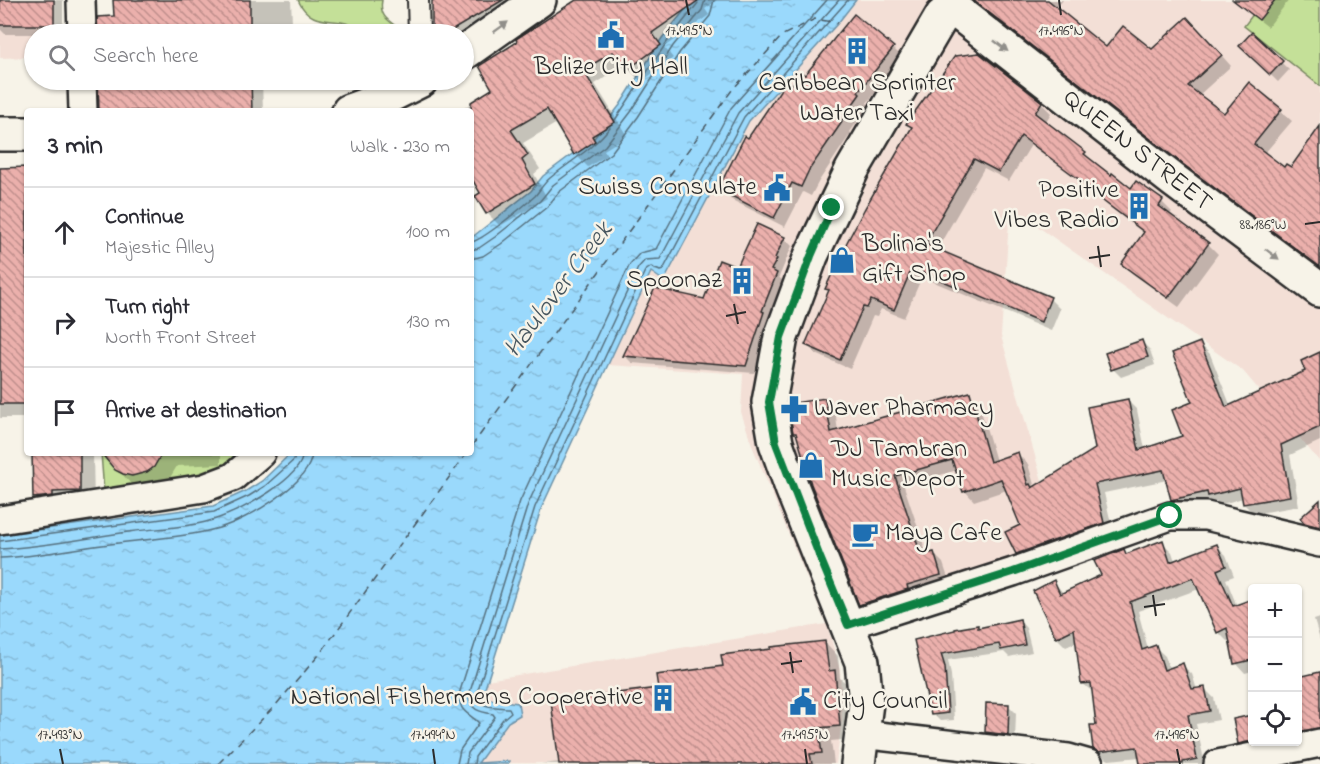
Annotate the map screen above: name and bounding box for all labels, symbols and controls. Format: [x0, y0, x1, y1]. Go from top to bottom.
public building icon: Belize City Hall [596, 20, 626, 50]
text: 17.495°N [665, 20, 713, 42]
text: 17.496°N [1038, 20, 1084, 42]
one-way arrow [493, 21, 509, 33]
search box [24, 24, 474, 90]
building icon: Caribbean Sprinter Water Taxi [842, 36, 872, 66]
one-way arrow [993, 39, 1009, 52]
icon: search [45, 41, 78, 74]
text: Search here [93, 41, 198, 73]
place label: Belize City Hall [533, 49, 688, 87]
place label: Caribbean Sprinter Water Taxi [758, 65, 957, 133]
street label: QUEEN STREET [1054, 80, 1220, 222]
text: 3 min [48, 128, 103, 166]
text: Walk · 230 m [350, 133, 450, 162]
place label: Swiss Consulate [578, 169, 757, 207]
place label: Positive Vibes Radio [993, 172, 1119, 240]
public building icon: Swiss Consulate [762, 173, 792, 203]
building icon: Positive Vibes Radio [1124, 191, 1154, 221]
route end [818, 194, 844, 220]
text: Continue [105, 202, 184, 234]
water label: Haulover Creek [495, 213, 624, 366]
text: 88.186°W [1240, 214, 1286, 236]
icon: ahead [48, 216, 81, 249]
text: 100 m [406, 218, 450, 247]
place label: Bolina's Gift Shop [861, 226, 966, 294]
text: Majestic Alley [105, 234, 214, 263]
shop icon: Bolina's Gift Shop [827, 245, 857, 275]
one-way arrow [1265, 248, 1280, 260]
place label: Spoonaz [626, 262, 722, 300]
building icon: Spoonaz [727, 266, 757, 296]
text: Turn right [105, 292, 190, 324]
icon: right [48, 306, 81, 339]
text: 130 m [406, 308, 450, 337]
text: North Front Street [105, 324, 256, 353]
place label: Waver Pharmacy [814, 390, 993, 428]
pharmacy icon: Waver Pharmacy [779, 394, 809, 424]
icon: arrive [48, 396, 81, 429]
text: Arrive at destination [105, 396, 287, 428]
place label: DJ Tambran Music Depot [830, 431, 967, 499]
shop icon: DJ Tambran Music Depot [796, 450, 826, 480]
route start [1156, 502, 1182, 528]
place label: Maya Cafe [885, 515, 1002, 553]
cafe icon: Maya Cafe [850, 519, 880, 549]
map controls [1248, 584, 1302, 746]
button: + [1248, 584, 1302, 638]
button: − [1248, 638, 1302, 692]
place label: National Fishermens Cooperative [290, 679, 643, 717]
building icon: National Fishermens Cooperative [648, 683, 678, 713]
place label: City Council [823, 683, 948, 721]
public building icon: City Council [788, 687, 818, 717]
button: locate [1248, 692, 1302, 746]
text: 17.493°N [37, 724, 83, 746]
text: 17.494°N [410, 724, 456, 746]
text: 17.495°N [781, 724, 829, 746]
text: 17.496°N [1154, 724, 1200, 746]

